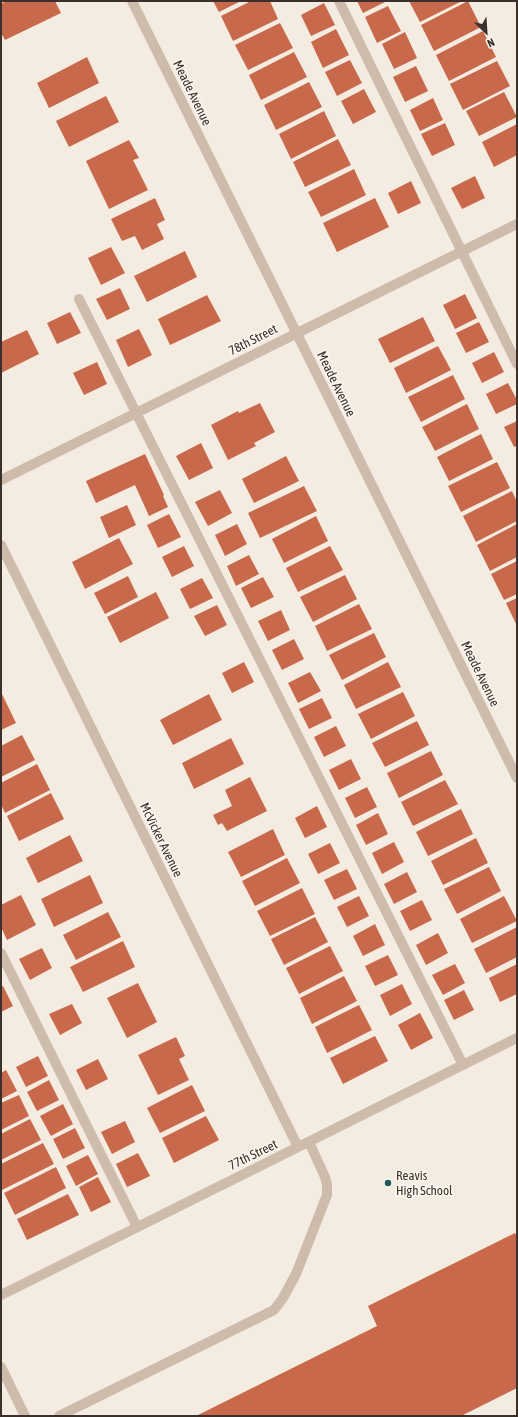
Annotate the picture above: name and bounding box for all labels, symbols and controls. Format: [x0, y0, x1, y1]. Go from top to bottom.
north arrow [466, 12, 506, 52]
text: N [486, 36, 497, 50]
street label: Meade Avenue [170, 58, 214, 128]
street label: 78th Street [226, 321, 280, 359]
street label: Meade Avenue [314, 349, 358, 419]
street label: Meade Avenue [458, 639, 502, 709]
street label: McVicker Avenue [136, 800, 186, 880]
street label: 77th Street [226, 1136, 280, 1174]
place label: Reavis High School [396, 1168, 452, 1199]
marker: Reavis High School [383, 1178, 393, 1188]

